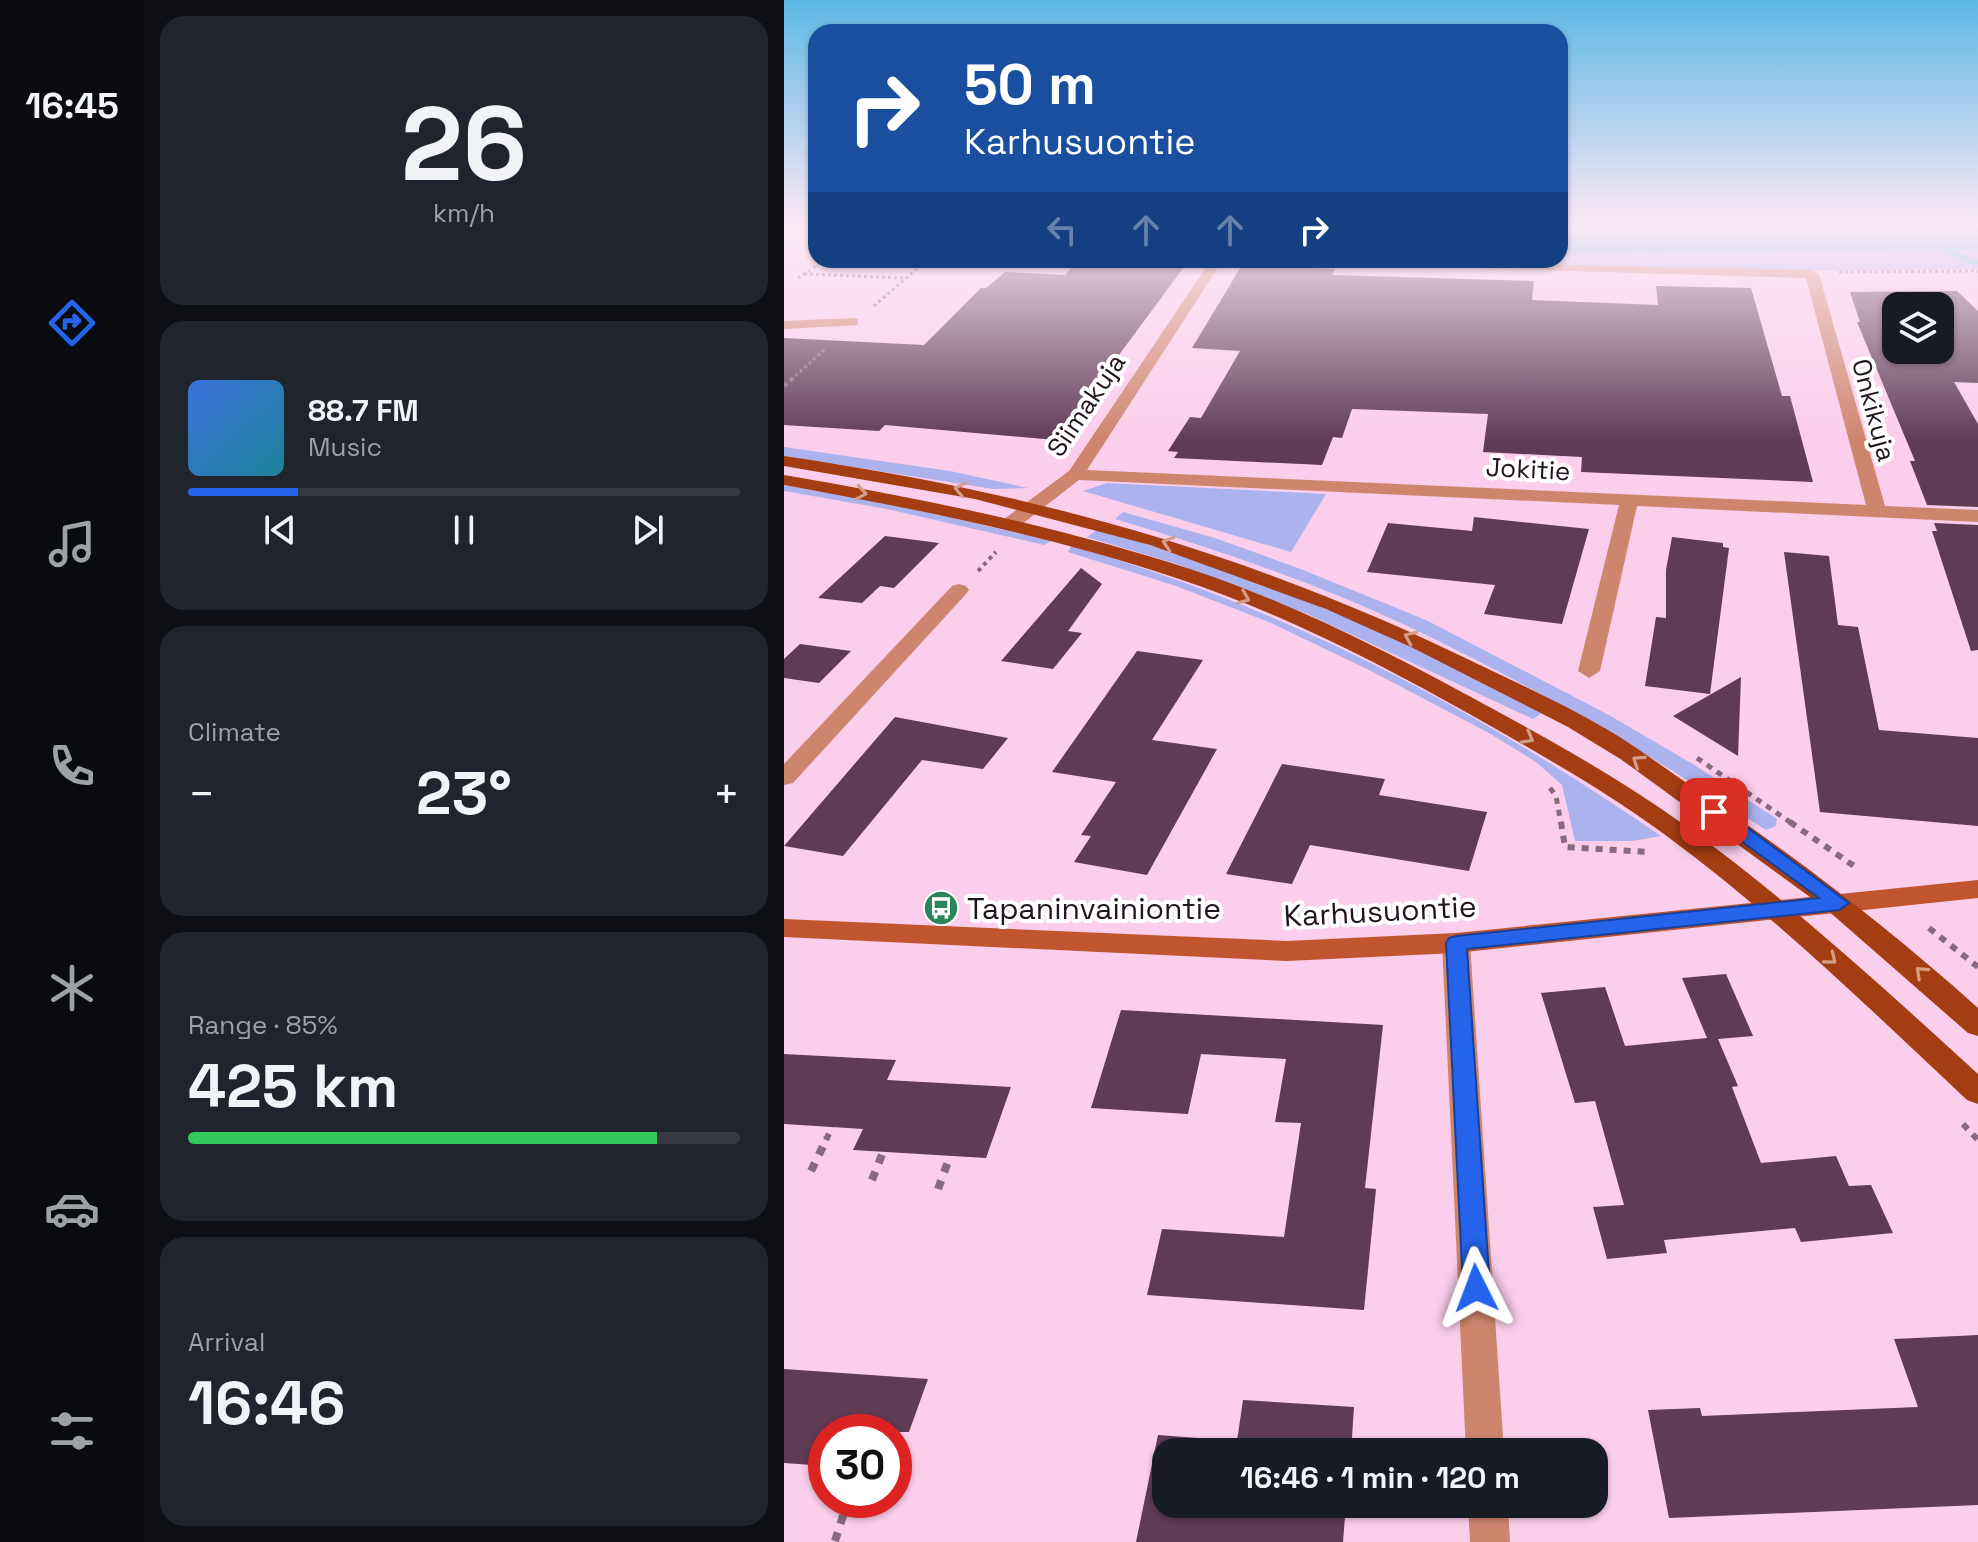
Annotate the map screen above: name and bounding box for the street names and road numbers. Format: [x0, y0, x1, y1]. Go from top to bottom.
street label: Siimakuja [1039, 347, 1133, 463]
street label: Onkikuja [1844, 355, 1904, 465]
street label: Jokitie [1485, 450, 1571, 488]
street label: Karhusuontie [1283, 886, 1477, 936]

